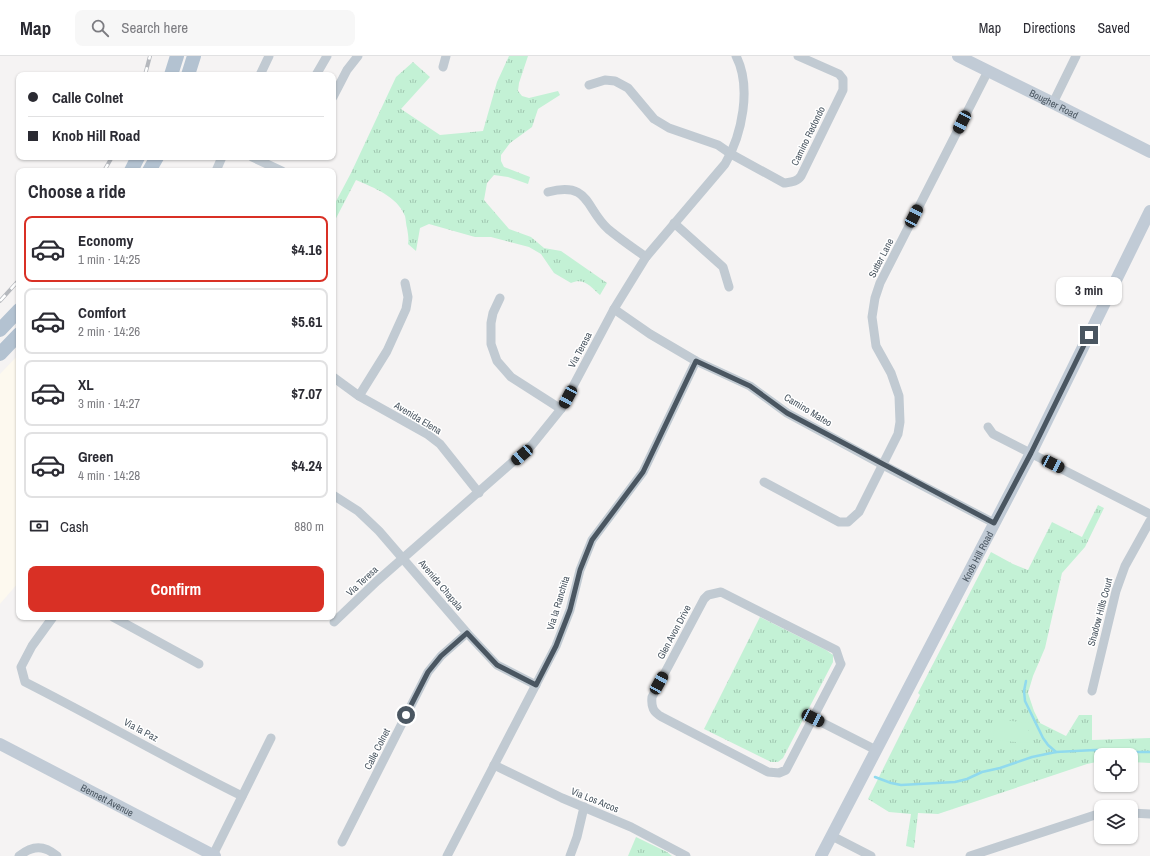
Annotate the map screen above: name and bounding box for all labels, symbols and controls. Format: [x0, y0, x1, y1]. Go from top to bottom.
search box [75, 10, 355, 46]
text: Map [20, 15, 51, 41]
icon: search [89, 17, 111, 39]
text: Search here [121, 17, 188, 38]
text: Map [979, 19, 1001, 37]
text: Directions [1023, 19, 1075, 37]
text: Saved [1097, 19, 1130, 37]
street label: Bougher Road [1027, 86, 1080, 121]
text: Calle Colnet [52, 87, 123, 108]
street label: Camino Redondo [788, 104, 828, 168]
car [951, 109, 973, 135]
text: Knob Hill Road [52, 125, 140, 146]
text: Choose a ride [28, 179, 126, 204]
car [903, 203, 925, 229]
text: Economy [78, 230, 133, 251]
icon: car [30, 231, 66, 267]
street label: Sutter Lane [866, 236, 897, 280]
text: $4.16 [291, 239, 322, 260]
text: 1 min · 14:25 [78, 251, 140, 268]
callout: 3 min [1056, 277, 1122, 305]
text: 3 min [1075, 282, 1103, 299]
text: Comfort [78, 302, 126, 323]
icon: car [30, 303, 66, 339]
text: $5.61 [291, 311, 322, 332]
text: 2 min · 14:26 [78, 323, 140, 340]
route end [1080, 326, 1098, 344]
street label: Via Teresa [565, 329, 595, 370]
text: XL [78, 374, 94, 395]
icon: car [30, 375, 66, 411]
text: $7.07 [291, 383, 322, 404]
car [557, 384, 579, 410]
street label: Camino Mateo [782, 391, 835, 430]
text: 3 min · 14:27 [78, 395, 140, 412]
street label: Avenida Elena [391, 398, 445, 437]
car [509, 443, 535, 467]
text: Green [78, 446, 114, 467]
icon: car [30, 447, 66, 483]
car [1040, 453, 1066, 475]
text: $4.24 [291, 455, 322, 476]
text: 4 min · 14:28 [78, 467, 140, 484]
icon: cash [28, 515, 50, 537]
text: Cash [60, 516, 89, 537]
text: 880 m [294, 518, 324, 535]
street label: Knob Hill Road [959, 529, 996, 584]
street label: Avenida Chapala [415, 556, 466, 614]
street label: Via Teresa [343, 563, 381, 599]
button: Confirm [28, 566, 324, 612]
street label: Via la Ranchita [544, 574, 573, 632]
street label: Shadow Hills Court [1085, 576, 1116, 648]
street label: Glen Avon Drive [654, 602, 694, 661]
car [648, 670, 670, 696]
route start [397, 706, 415, 724]
car [800, 707, 826, 729]
street label: Via la Paz [122, 716, 160, 744]
street label: Calle Colnet [361, 726, 393, 772]
map controls [1094, 748, 1138, 844]
button: locate [1094, 748, 1138, 792]
street label: Bennett Avenue [79, 781, 136, 819]
street label: Via Los Arcos [569, 785, 621, 815]
button: layers [1094, 800, 1138, 844]

